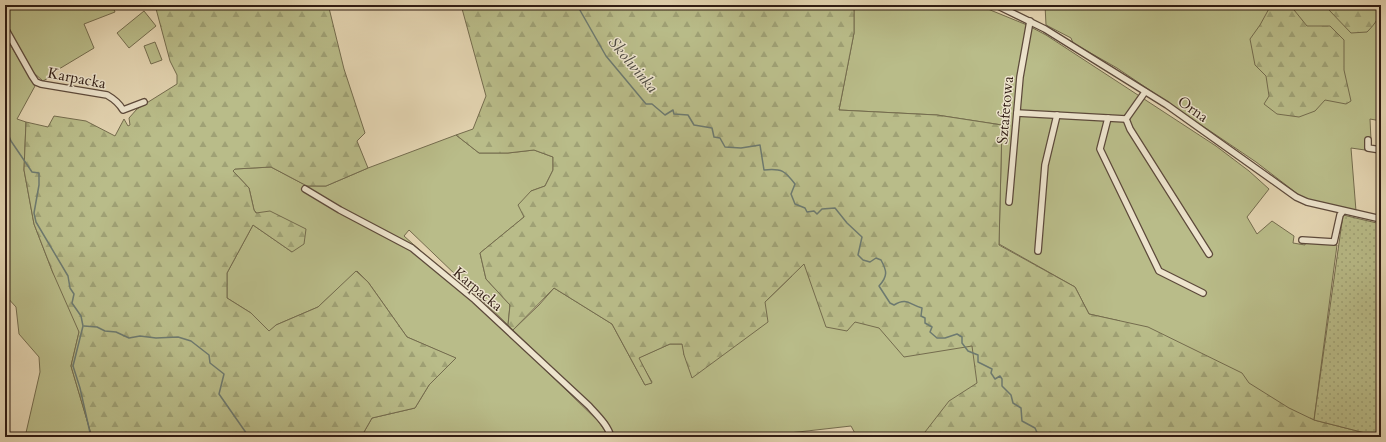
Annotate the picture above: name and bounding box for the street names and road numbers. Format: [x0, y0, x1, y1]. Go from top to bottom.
street label: Karpacka [46, 63, 108, 94]
street label: Sztafetowa [992, 75, 1018, 145]
street label: Orna [1174, 91, 1213, 127]
street label: Karpacka [449, 262, 507, 316]

